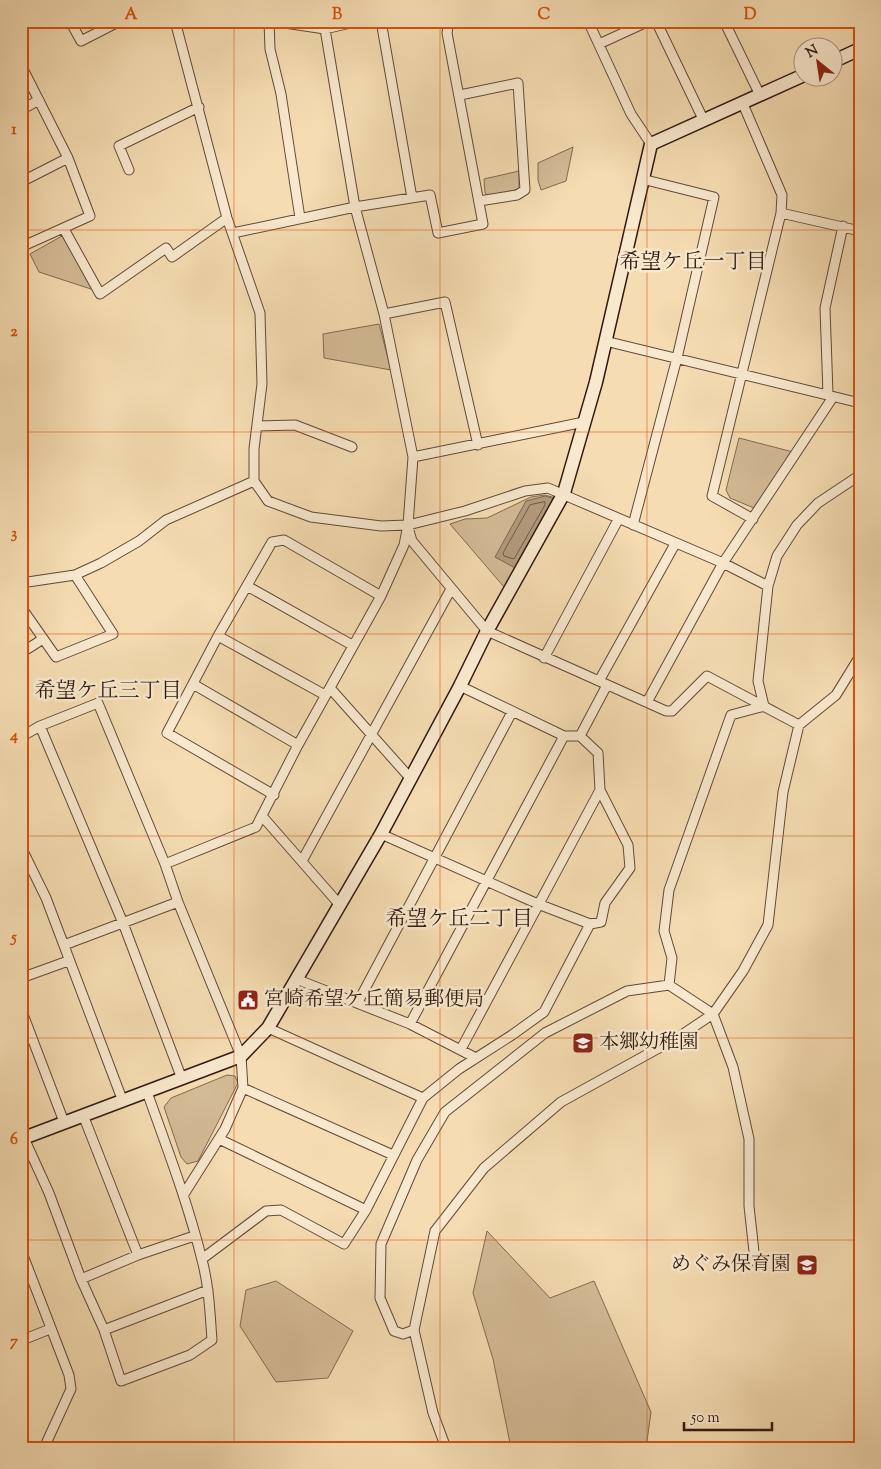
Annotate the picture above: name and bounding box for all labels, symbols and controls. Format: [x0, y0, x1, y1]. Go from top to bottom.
text: A [125, 4, 138, 27]
text: B [332, 4, 342, 27]
text: C [538, 4, 551, 27]
text: D [744, 4, 757, 27]
north arrow [794, 38, 844, 88]
text: N [803, 41, 822, 64]
text: 1 [11, 119, 17, 142]
district label: 希望ケ丘一丁目 [620, 248, 767, 278]
text: 2 [10, 321, 18, 344]
text: 3 [11, 523, 18, 546]
district label: 希望ケ丘三丁目 [35, 677, 182, 707]
text: 4 [9, 725, 18, 748]
district label: 希望ケ丘二丁目 [386, 905, 533, 935]
text: 5 [9, 927, 17, 950]
place label: 宮崎希望ケ丘簡易郵便局 [264, 986, 484, 1015]
public building icon: 宮崎希望ケ丘簡易郵便局 [236, 988, 260, 1012]
place label: 本郷幼稚園 [599, 1029, 699, 1058]
school or university icon: 本郷幼稚園 [571, 1031, 595, 1055]
text: 6 [10, 1129, 18, 1152]
place label: めぐみ保育園 [671, 1251, 791, 1280]
school or university icon: めぐみ保育園 [795, 1253, 819, 1277]
text: 7 [10, 1331, 19, 1354]
scale bar [684, 1399, 771, 1431]
text: 50 m [690, 1408, 720, 1429]

